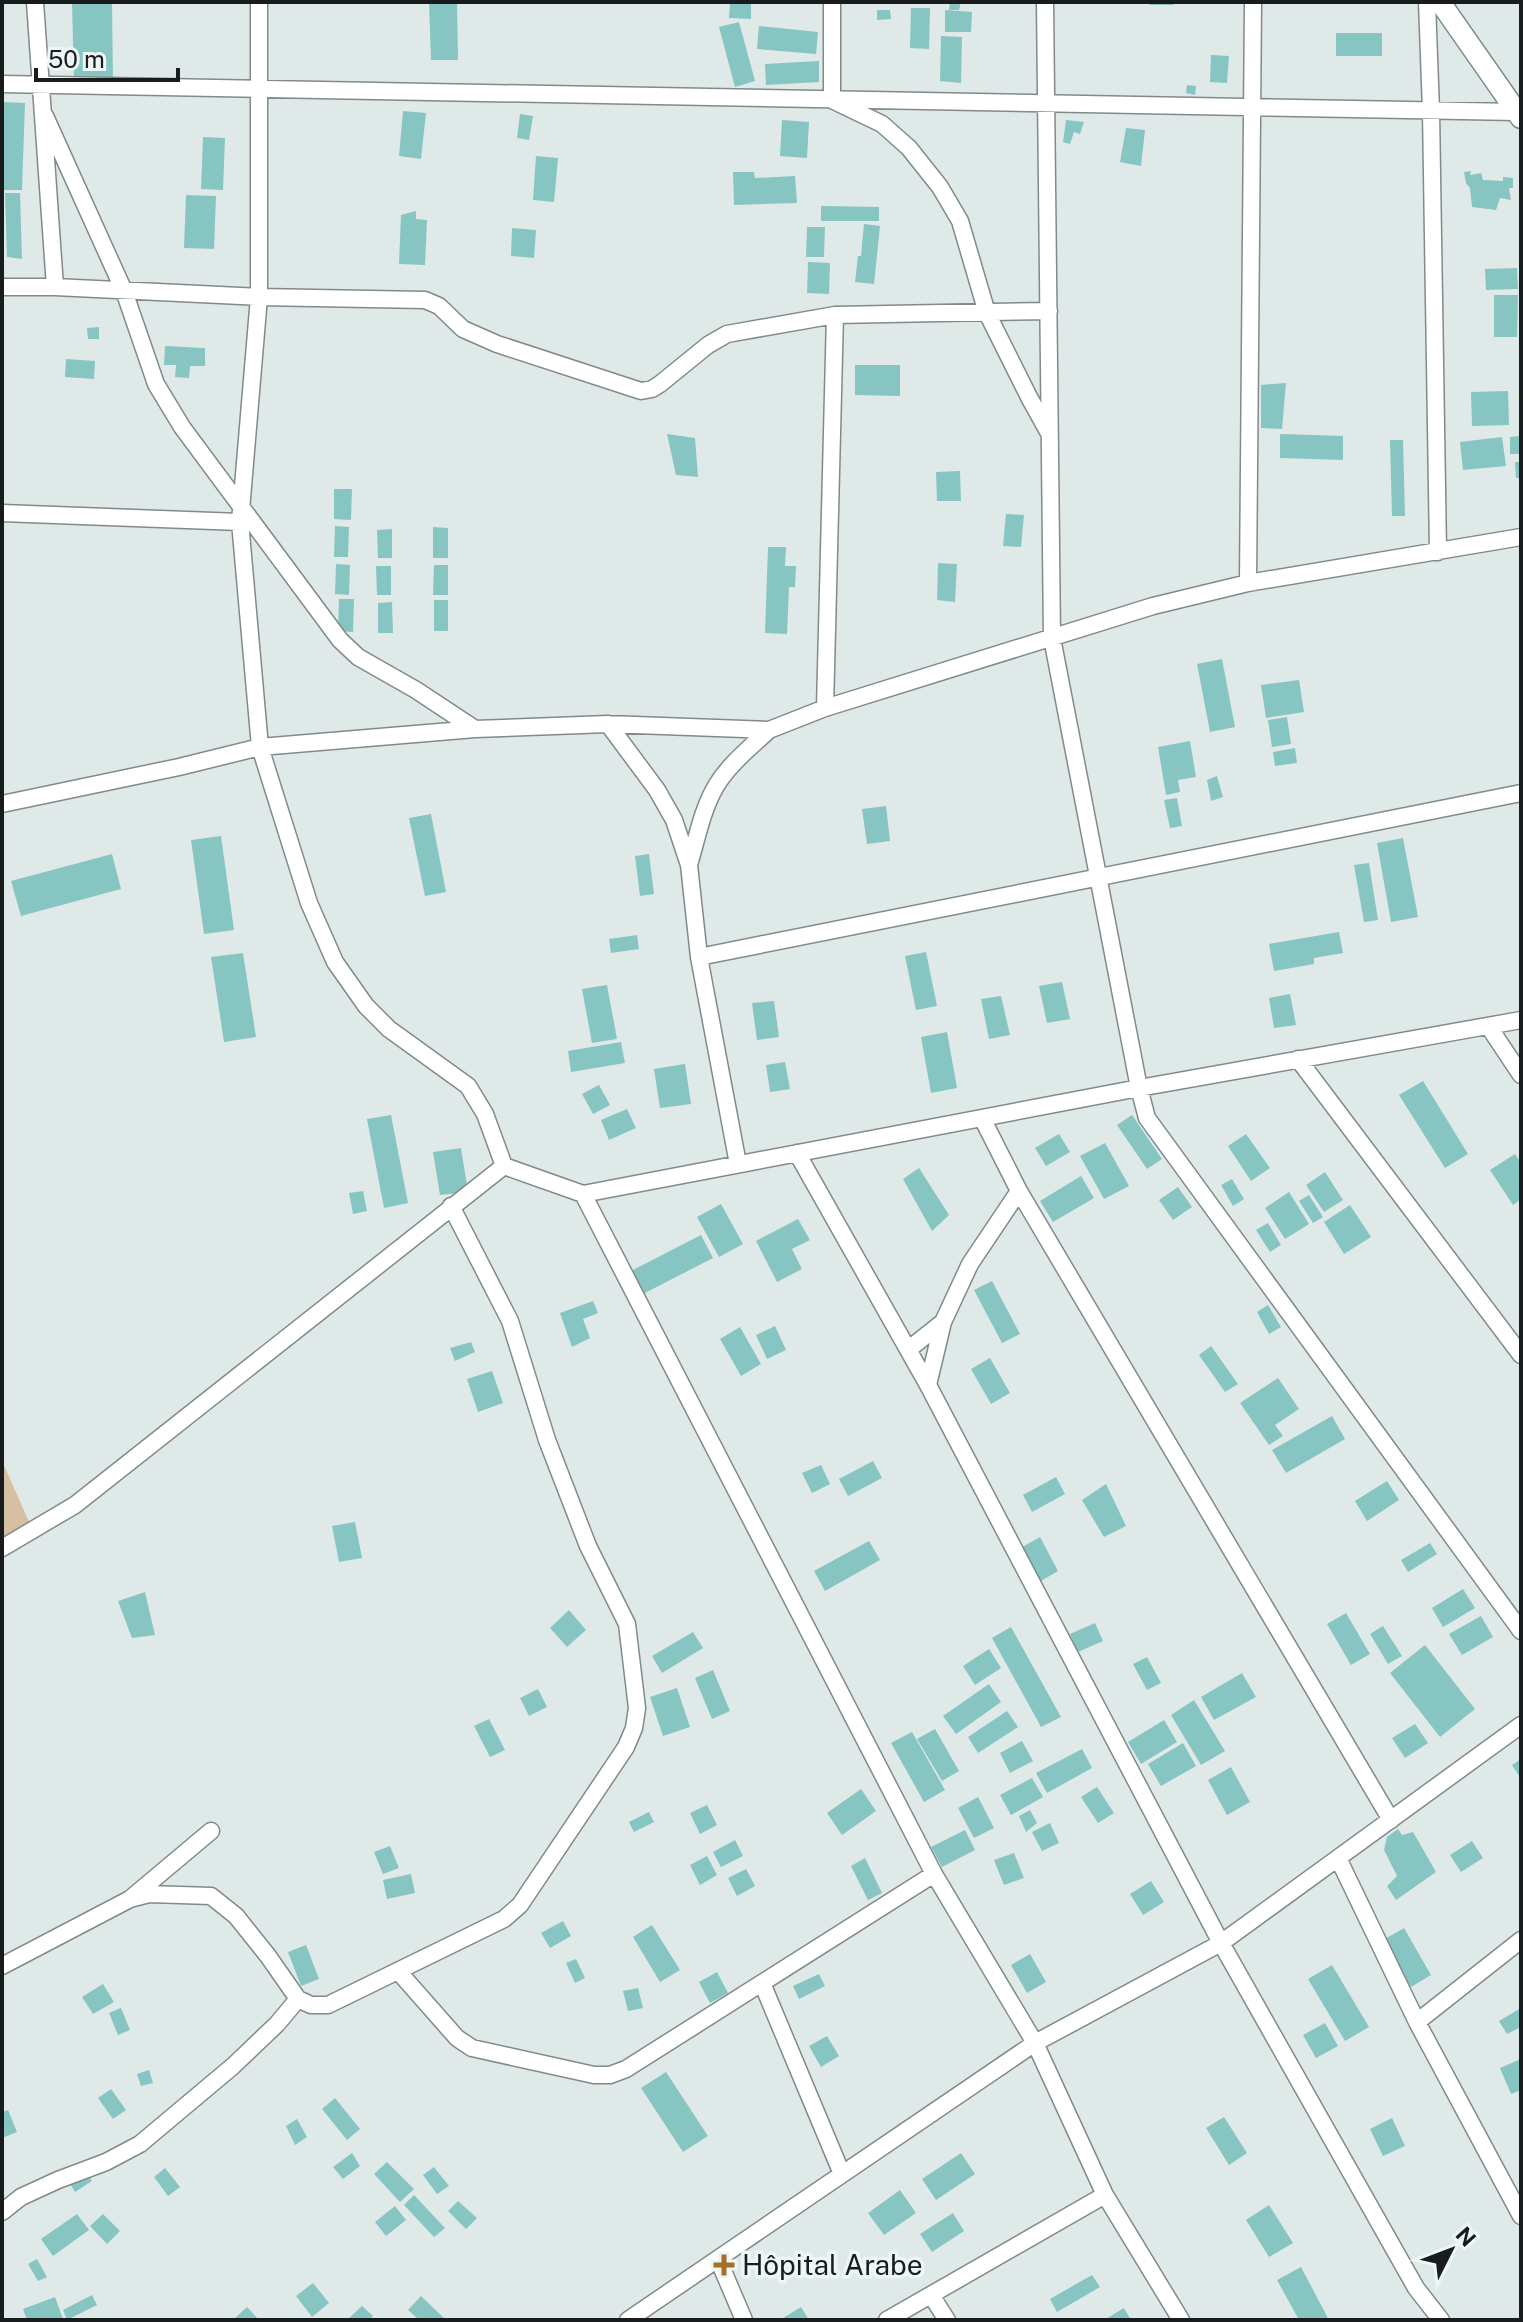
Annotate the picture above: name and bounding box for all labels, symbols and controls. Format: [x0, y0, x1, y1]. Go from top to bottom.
scale bar [36, 32, 178, 82]
text: 50 m [48, 45, 105, 73]
north arrow [1411, 2210, 1491, 2290]
text: N [1450, 2222, 1481, 2252]
place label: Hôpital Arabe [742, 2248, 923, 2281]
marker: Hôpital Arabe [713, 2254, 735, 2276]

